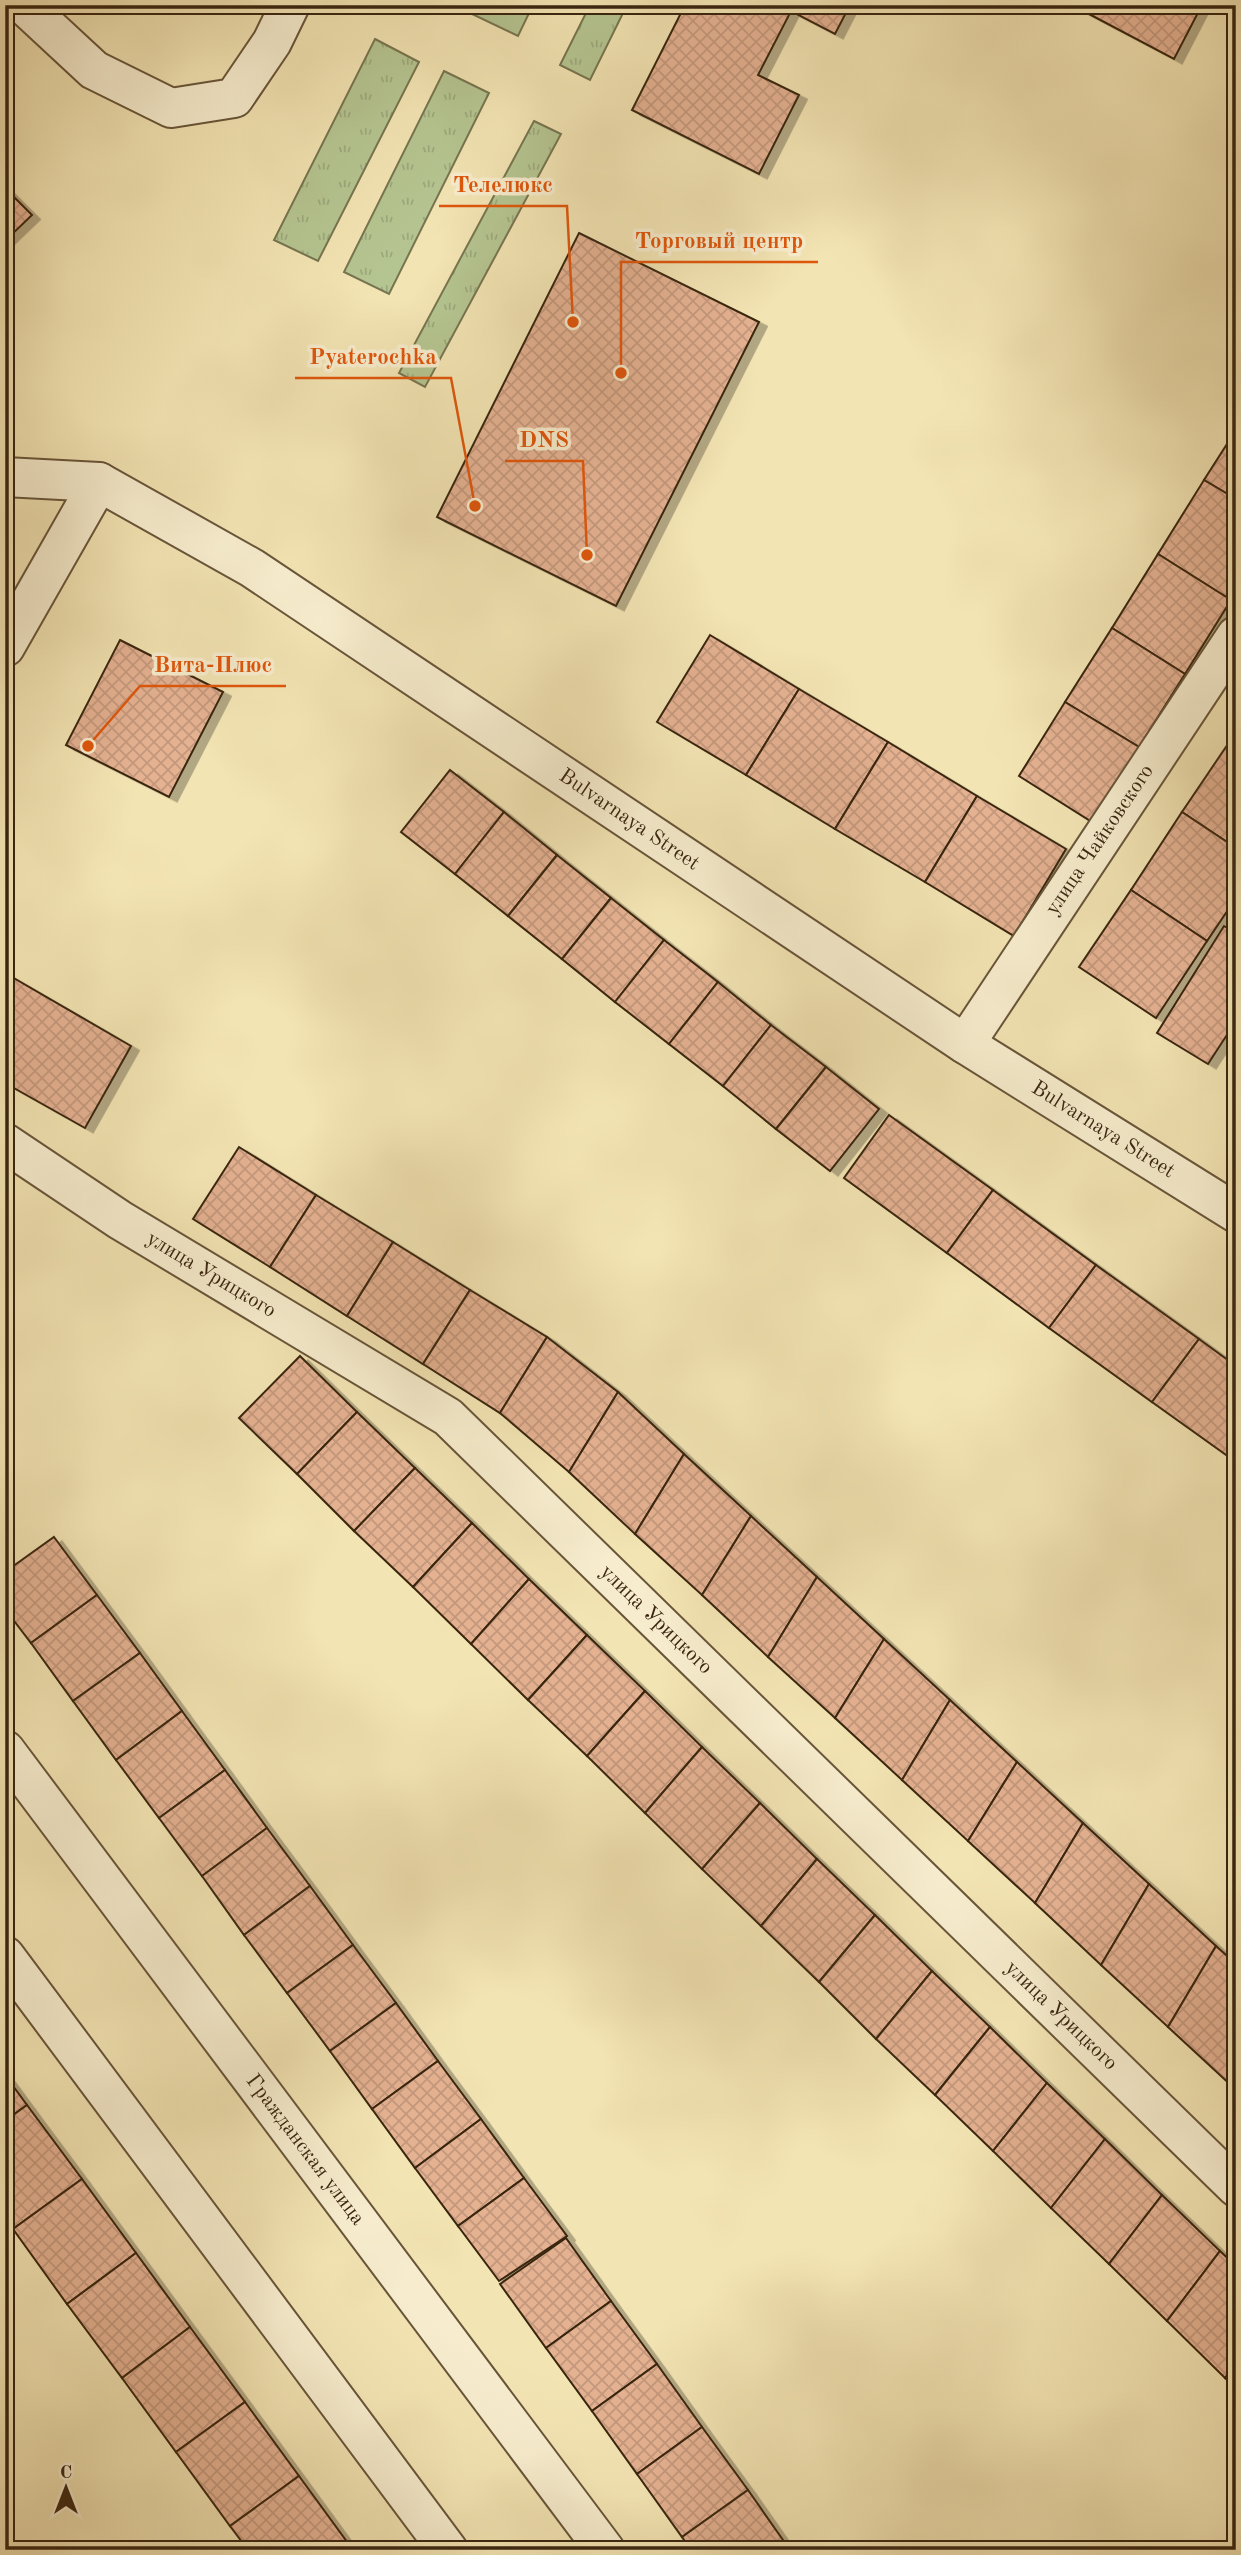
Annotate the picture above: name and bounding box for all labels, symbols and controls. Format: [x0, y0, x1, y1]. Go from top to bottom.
callout: Телелюкс [439, 162, 567, 206]
text: Телелюкс [453, 174, 553, 197]
callout: Торговый центр [621, 218, 818, 262]
text: Торговый центр [635, 230, 803, 253]
callout: Pyaterochka [295, 334, 451, 378]
text: Pyaterochka [309, 346, 437, 369]
callout: DNS [505, 417, 583, 461]
text: DNS [519, 429, 569, 452]
callout: Вита-Плюс [140, 642, 286, 686]
text: Вита-Плюс [154, 654, 272, 677]
street label: улица Чайковского [1042, 761, 1158, 919]
street label: Bulvarnaya Street [555, 765, 703, 875]
street label: Bulvarnaya Street [1028, 1077, 1178, 1183]
street label: улица Урицкого [143, 1228, 279, 1322]
street label: улица Урицкого [596, 1561, 716, 1679]
street label: улица Урицкого [1001, 1957, 1121, 2075]
street label: Гражданская улица [242, 2071, 368, 2229]
north arrow [32, 2454, 102, 2524]
text: С [60, 2464, 72, 2483]

